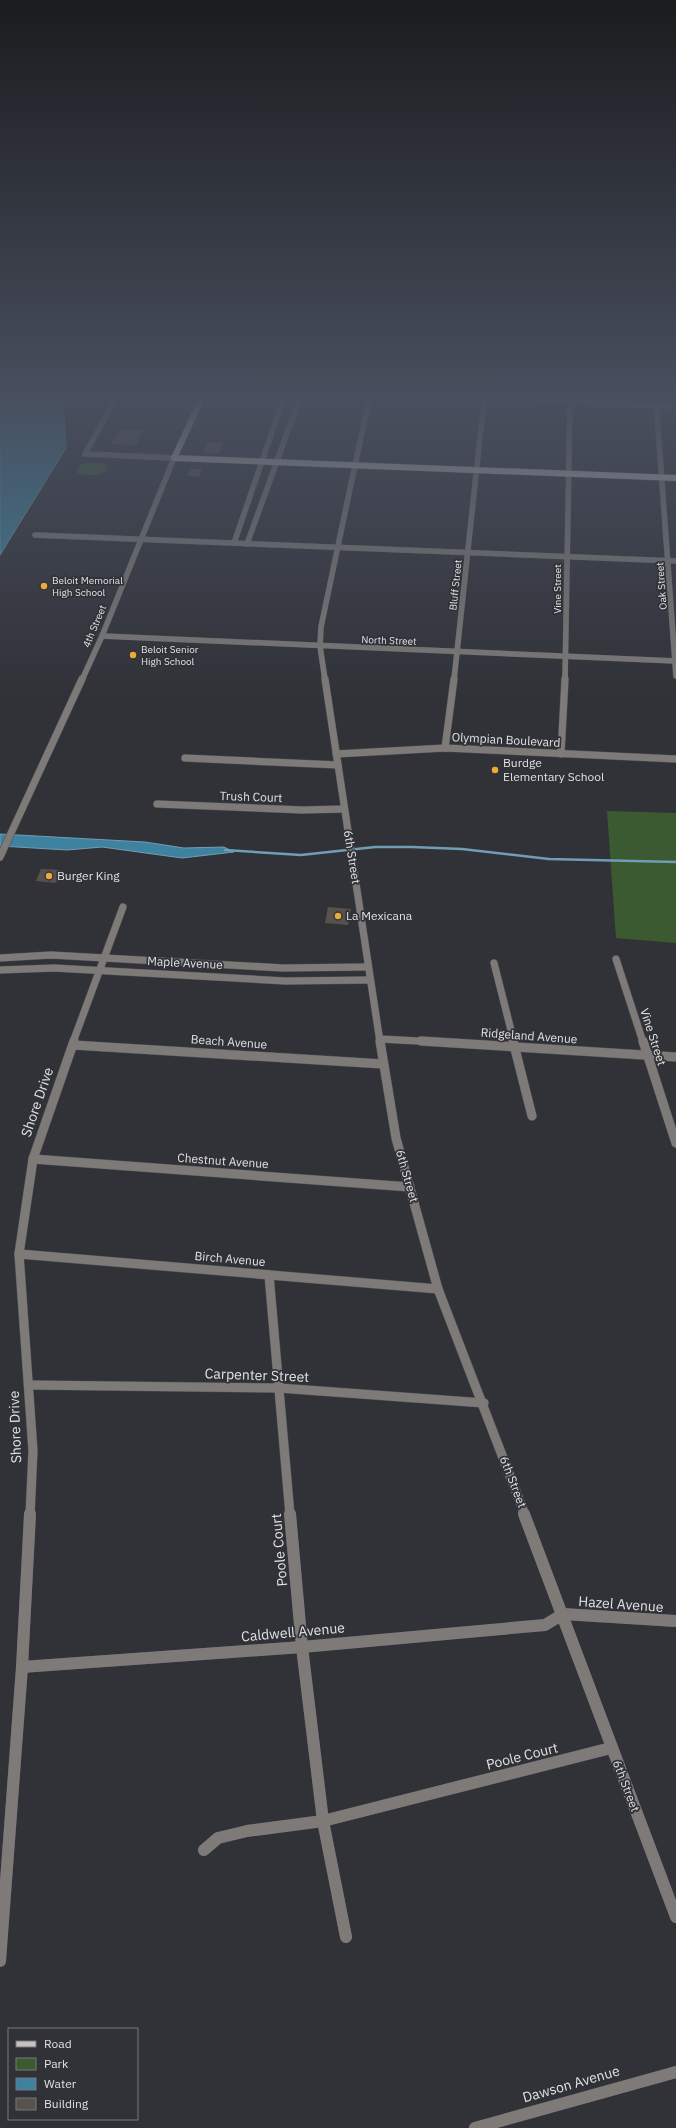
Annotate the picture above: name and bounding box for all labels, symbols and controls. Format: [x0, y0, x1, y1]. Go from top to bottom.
street label: Bluff Street [446, 558, 465, 611]
street label: Oak Street [653, 561, 670, 610]
street label: Vine Street [551, 564, 564, 614]
place label: Beloit Memorial High School [52, 574, 123, 599]
marker: Beloit Memorial High School [39, 581, 49, 591]
street label: 4th Street [80, 603, 109, 649]
street label: North Street [361, 633, 417, 648]
place label: Beloit Senior High School [141, 643, 199, 668]
marker: Beloit Senior High School [128, 650, 138, 660]
street label: Olympian Boulevard [451, 729, 561, 750]
place label: Burdge Elementary School [503, 755, 604, 784]
marker: Burdge Elementary School [490, 765, 500, 775]
street label: Trush Court [219, 788, 283, 805]
street label: 6th Street [341, 829, 364, 885]
place label: Burger King [57, 868, 120, 883]
marker: Burger King [44, 871, 54, 881]
place label: La Mexicana [346, 908, 413, 923]
marker: La Mexicana [333, 911, 343, 921]
street label: Maple Avenue [147, 953, 224, 972]
street label: Vine Street [637, 1006, 670, 1067]
street label: Ridgeland Avenue [480, 1025, 578, 1046]
street label: Beach Avenue [190, 1031, 268, 1052]
street label: Shore Drive [17, 1065, 57, 1139]
street label: 6th Street [393, 1148, 422, 1204]
street label: Chestnut Avenue [177, 1150, 270, 1171]
street label: Birch Avenue [194, 1248, 266, 1269]
street label: Carpenter Street [204, 1364, 310, 1386]
street label: Shore Drive [5, 1390, 25, 1464]
street label: 6th Street [497, 1454, 530, 1510]
street label: Poole Court [267, 1513, 291, 1587]
street label: Hazel Avenue [578, 1592, 664, 1616]
street label: Caldwell Avenue [240, 1618, 346, 1646]
street label: Poole Court [484, 1738, 560, 1774]
street label: 6th Street [610, 1758, 643, 1814]
legend [8, 2028, 138, 2120]
text: Road [44, 2036, 72, 2051]
text: Park [44, 2056, 69, 2071]
street label: Dawson Avenue [520, 2061, 622, 2106]
text: Water [44, 2076, 77, 2091]
text: Building [44, 2096, 89, 2111]

